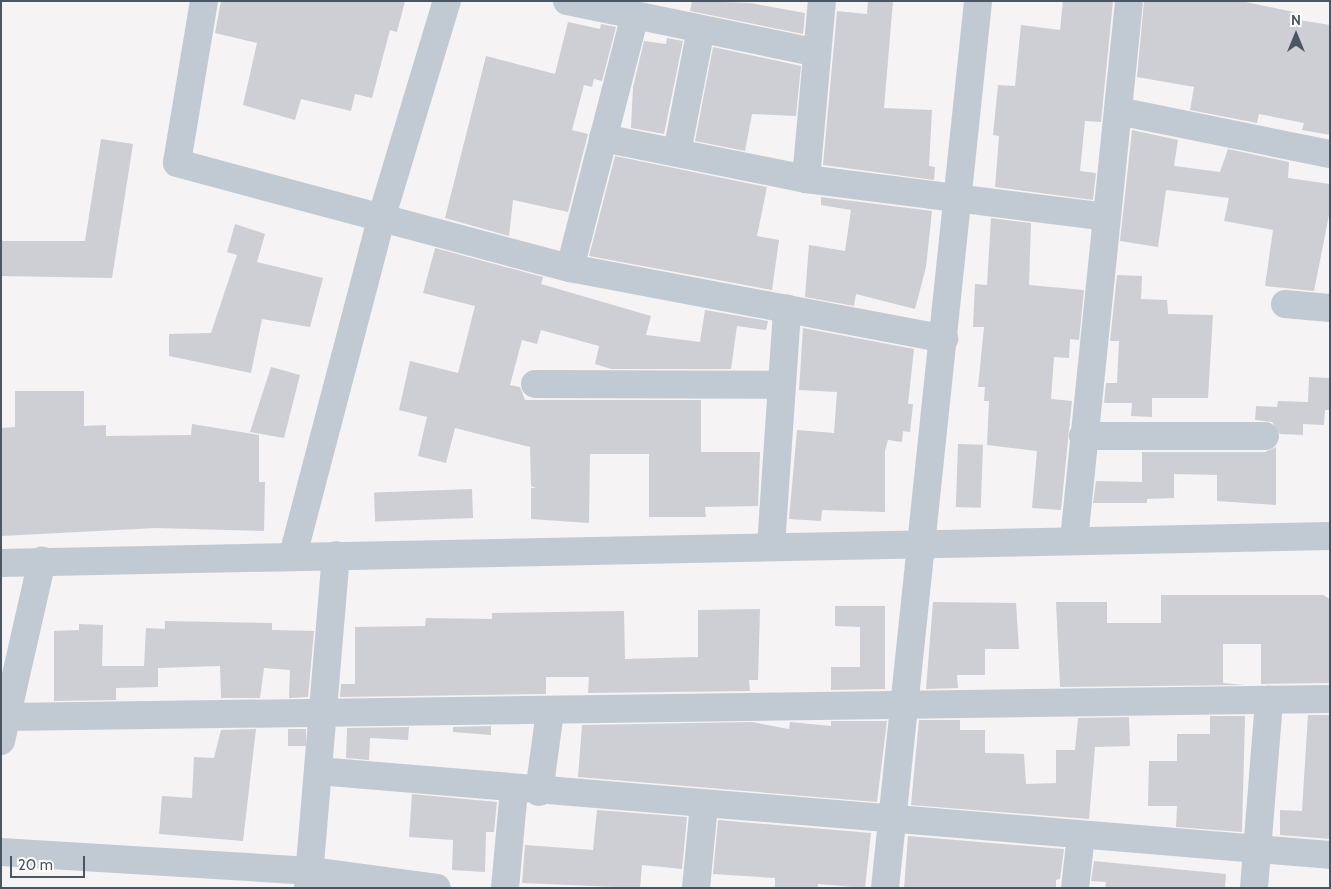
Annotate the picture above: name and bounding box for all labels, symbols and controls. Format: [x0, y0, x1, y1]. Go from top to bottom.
north arrow [1271, 10, 1321, 60]
text: N [1291, 11, 1301, 29]
scale bar [12, 846, 88, 878]
text: 20 m [18, 856, 53, 874]

